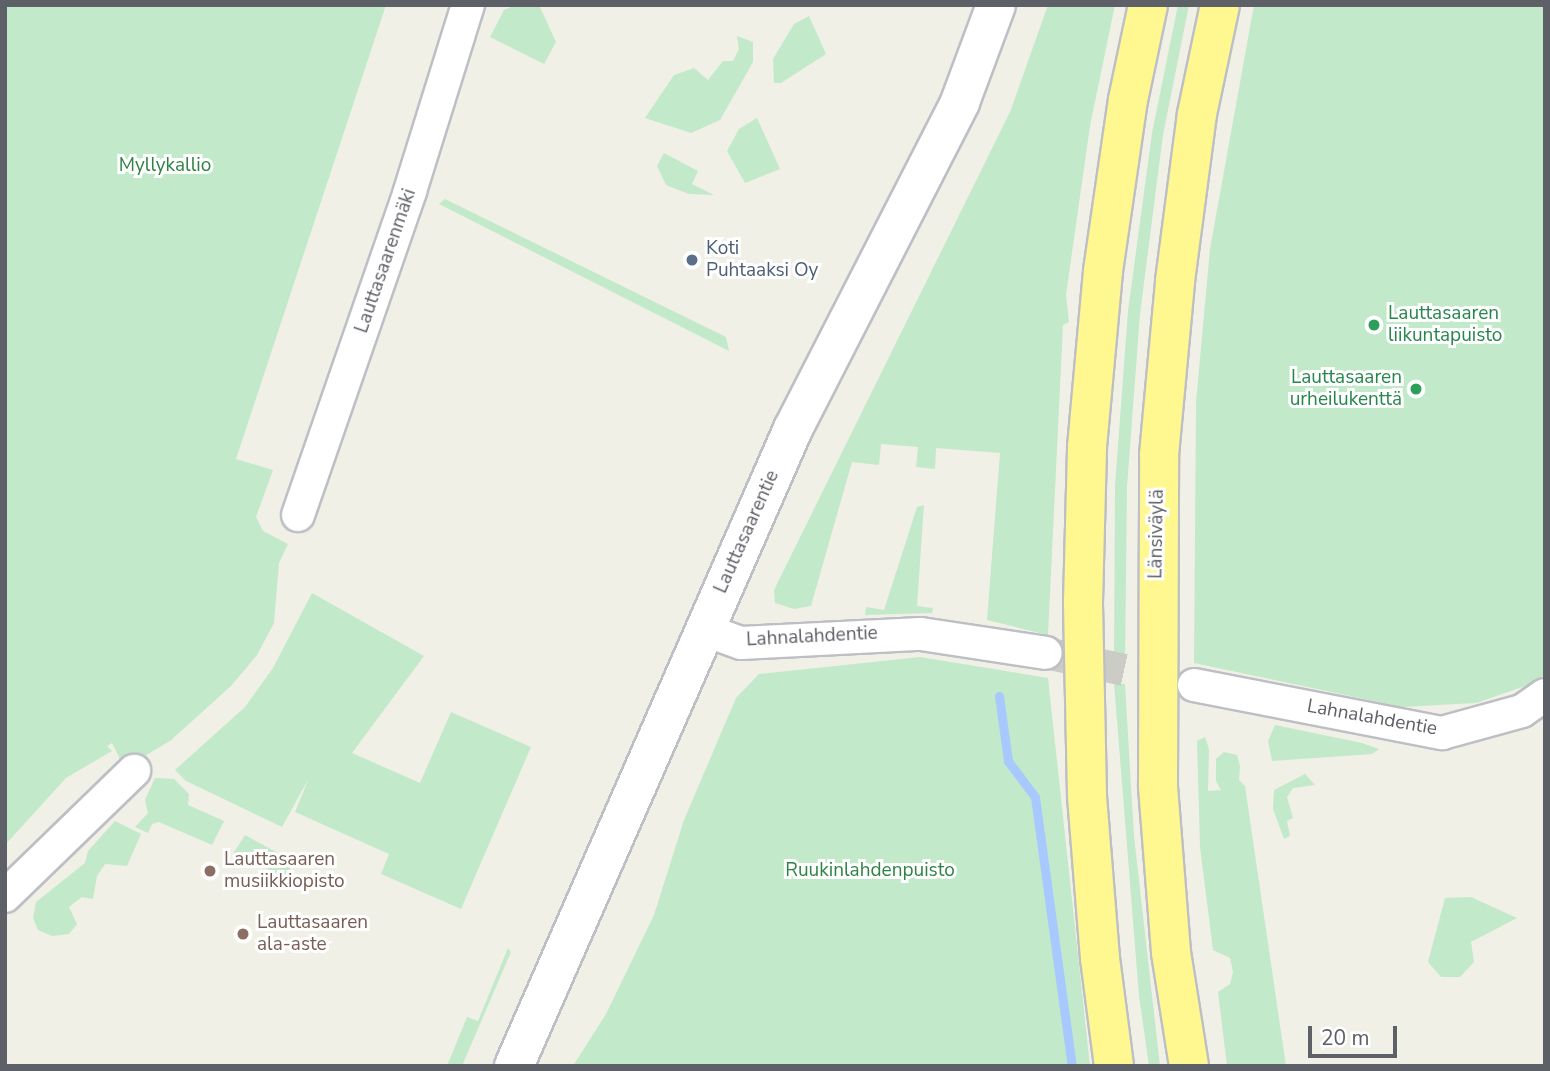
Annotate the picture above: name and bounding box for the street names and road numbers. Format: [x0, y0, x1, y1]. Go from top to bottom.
street label: Lauttasaarenmäki [351, 186, 421, 336]
street label: Lauttasaarentie [710, 467, 784, 597]
street label: Länsiväylä [1145, 489, 1169, 579]
street label: Lahnalahdentie [746, 622, 878, 652]
street label: Lahnalahdentie [1305, 695, 1439, 741]

